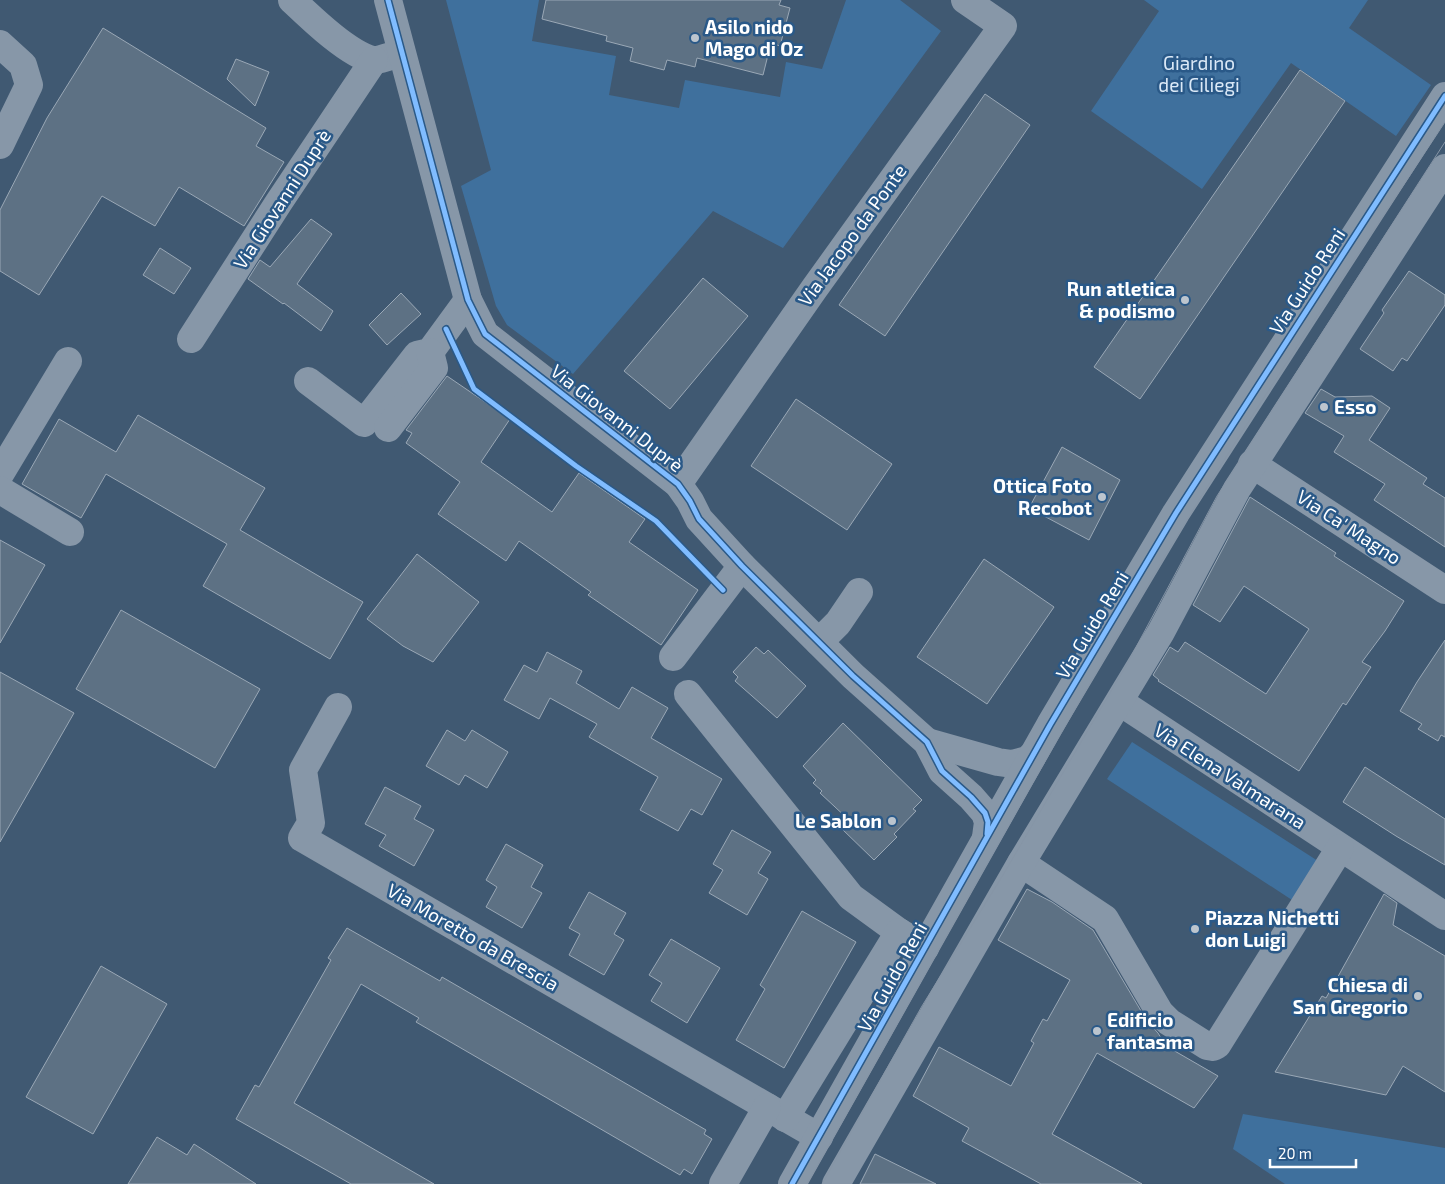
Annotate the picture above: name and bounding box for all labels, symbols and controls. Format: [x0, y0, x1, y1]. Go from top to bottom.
place label: Asilo nido Mago di Oz [705, 15, 803, 60]
marker: Asilo nido Mago di Oz [689, 32, 701, 44]
park label: Giardino dei Ciliegi [1158, 51, 1240, 96]
street label: Via Giovanni Duprè [228, 125, 335, 273]
street label: Via Jacopo da Ponte [793, 159, 911, 310]
street label: Via Guido Reni [1264, 223, 1349, 338]
place label: Run atletica & podismo [1067, 277, 1175, 322]
marker: Run atletica & podismo [1179, 294, 1191, 306]
street label: Via Giovanni Duprè [546, 359, 688, 476]
place label: Esso [1334, 395, 1376, 418]
marker: Esso [1318, 401, 1330, 413]
place label: Ottica Foto Recobot [993, 474, 1092, 519]
street label: Via Ca' Magno [1293, 484, 1406, 569]
marker: Ottica Foto Recobot [1096, 491, 1108, 503]
street label: Via Guido Reni [1050, 567, 1133, 683]
street label: Via Elena Valmarana [1150, 718, 1311, 833]
place label: Le Sablon [795, 809, 882, 832]
marker: Le Sablon [886, 815, 898, 827]
street label: Via Moretto da Brescia [383, 878, 563, 995]
place label: Piazza Nichetti don Luigi [1205, 906, 1339, 951]
street label: Via Guido Reni [852, 918, 931, 1036]
marker: Piazza Nichetti don Luigi [1189, 923, 1201, 935]
place label: Chiesa di San Gregorio [1293, 973, 1408, 1018]
marker: Chiesa di San Gregorio [1412, 990, 1424, 1002]
place label: Edificio fantasma [1107, 1008, 1193, 1053]
marker: Edificio fantasma [1091, 1025, 1103, 1037]
scale bar [1270, 1136, 1356, 1168]
text: 20 m [1278, 1144, 1312, 1162]

